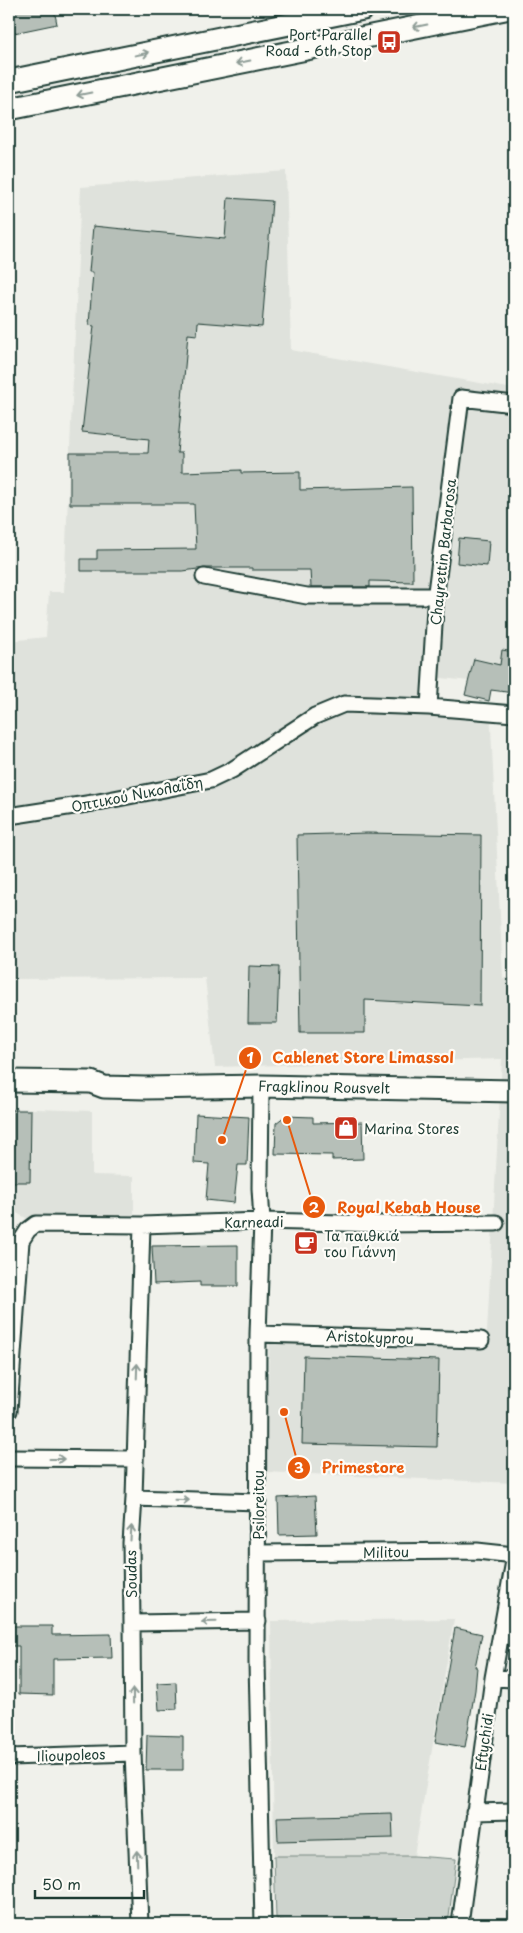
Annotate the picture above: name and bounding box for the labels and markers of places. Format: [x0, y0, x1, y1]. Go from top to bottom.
place label: Port Parallel Road - 6th Stop [266, 24, 372, 61]
bus stop icon: Port Parallel Road - 6th Stop [376, 29, 402, 55]
callout: Cablenet Store Limassol [237, 1043, 465, 1073]
shop icon: Marina Stores [333, 1115, 359, 1141]
place label: Marina Stores [364, 1118, 459, 1139]
callout: Royal Kebab House [301, 1192, 491, 1222]
place label: Τα παιθκιά του Γιάννη [324, 1225, 399, 1262]
cafe icon: Τα παιθκιά του Γιάννη [293, 1230, 319, 1256]
callout: Primestore [287, 1453, 415, 1483]

